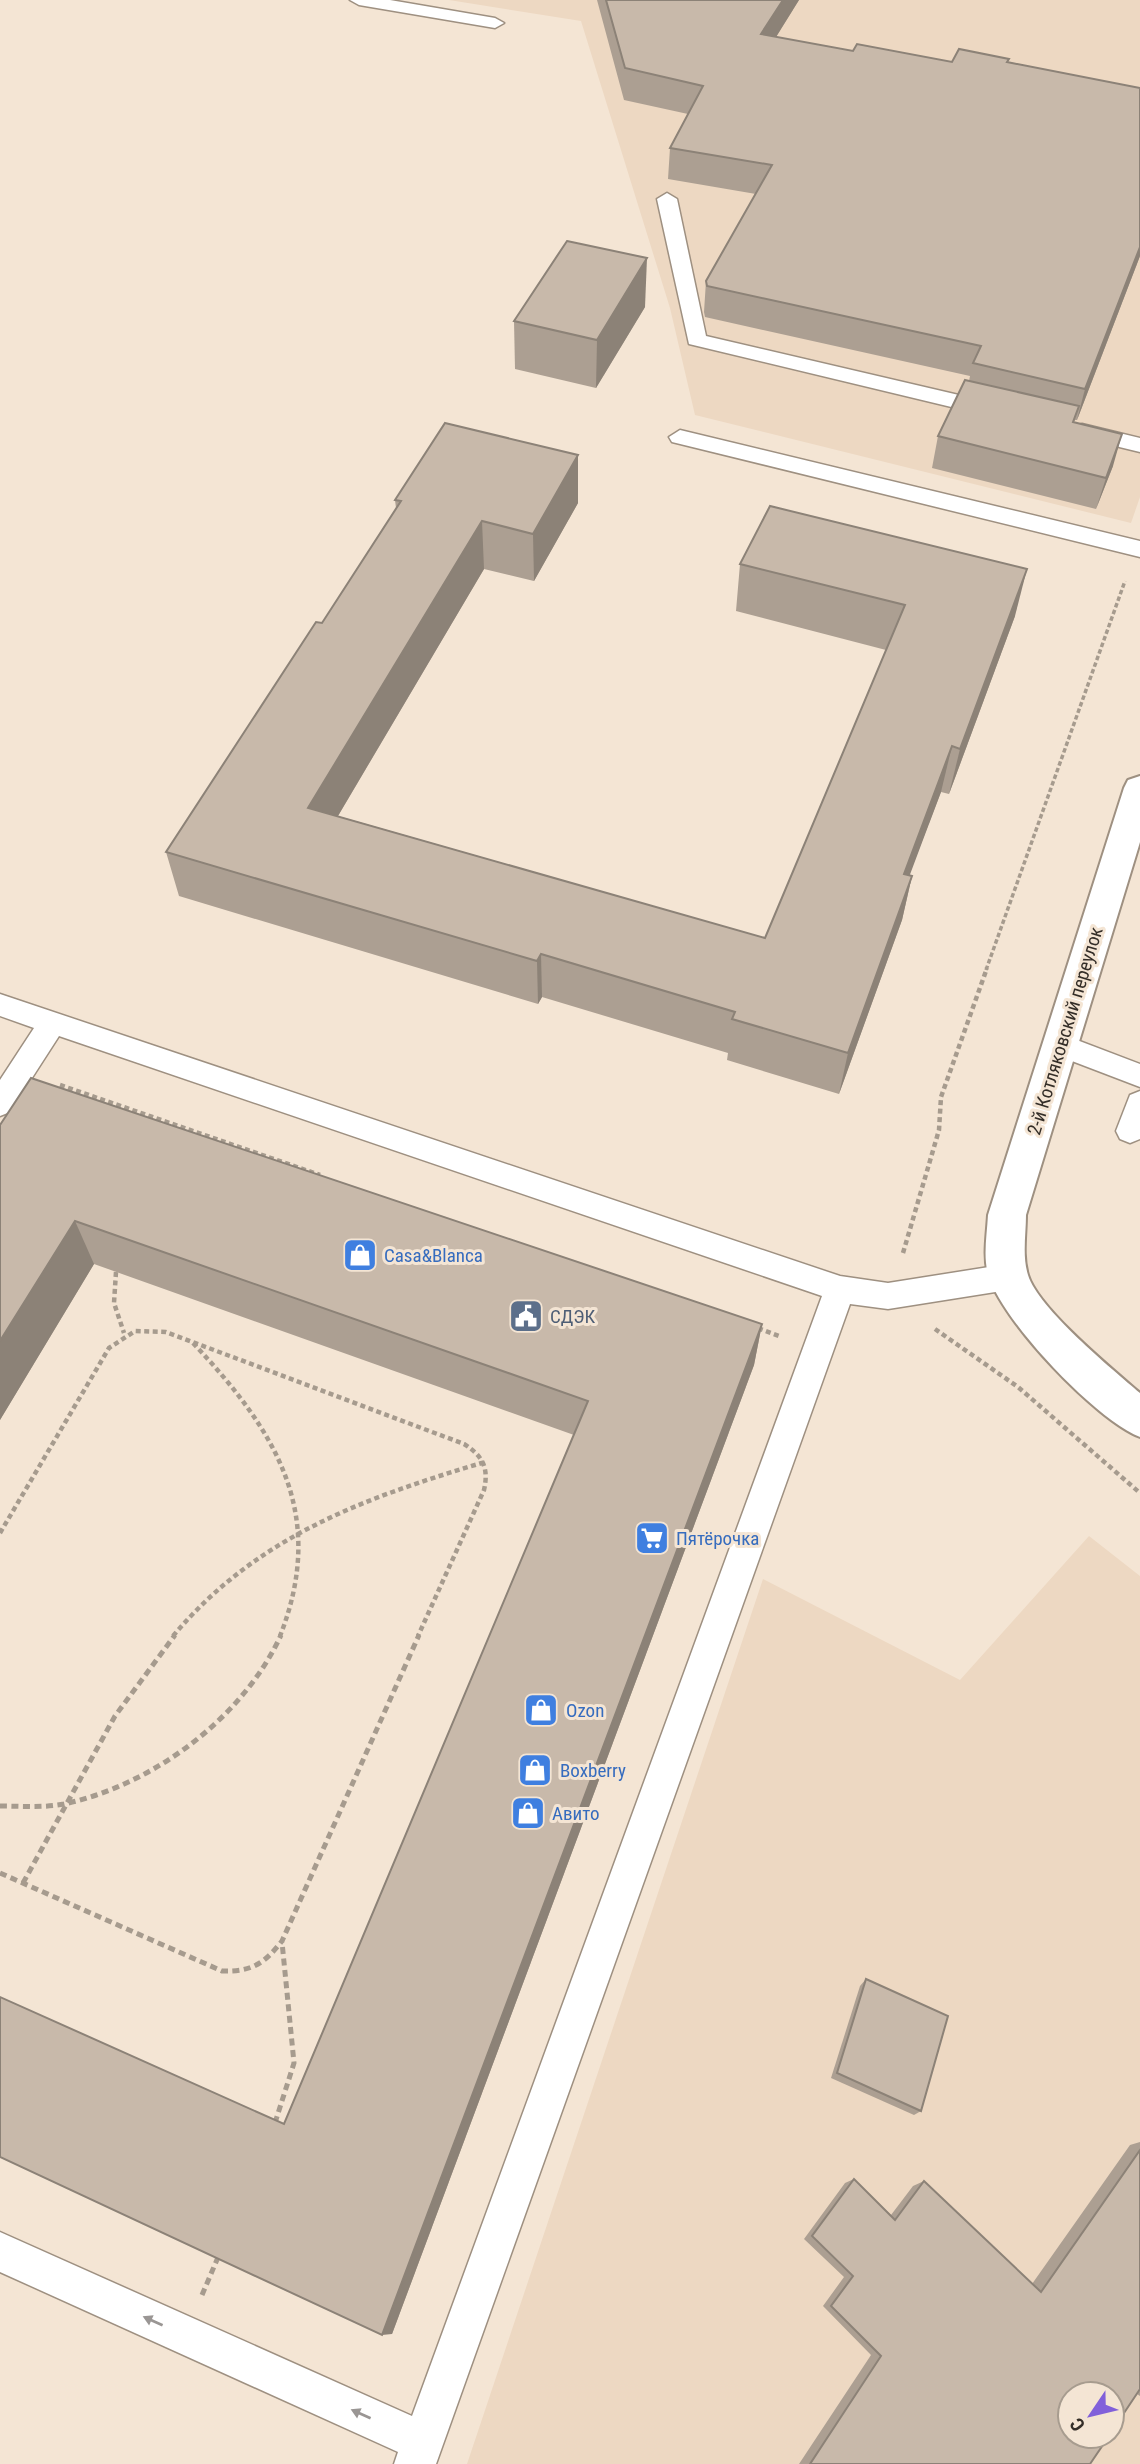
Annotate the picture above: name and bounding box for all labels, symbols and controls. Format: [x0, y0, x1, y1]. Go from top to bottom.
street label: 2-й Котляковский переулок [1022, 924, 1108, 1138]
shop icon: Casa&Blanca [341, 1236, 379, 1274]
place label: Casa&Blanca [384, 1244, 483, 1267]
public building icon: СДЭК [507, 1297, 545, 1335]
place label: СДЭК [550, 1305, 596, 1328]
supermarket icon: Пятёрочка [633, 1519, 671, 1557]
place label: Пятёрочка [676, 1527, 759, 1550]
shop icon: Ozon [522, 1691, 560, 1729]
place label: Ozon [566, 1699, 604, 1722]
shop icon: Boxberry [516, 1751, 554, 1789]
place label: Boxberry [560, 1759, 626, 1782]
shop icon: Авито [509, 1794, 547, 1832]
place label: Авито [552, 1802, 599, 1825]
one-way arrow [143, 2315, 164, 2326]
north arrow [1056, 2380, 1126, 2450]
one-way arrow [351, 2408, 371, 2420]
text: С [1065, 2413, 1090, 2435]

